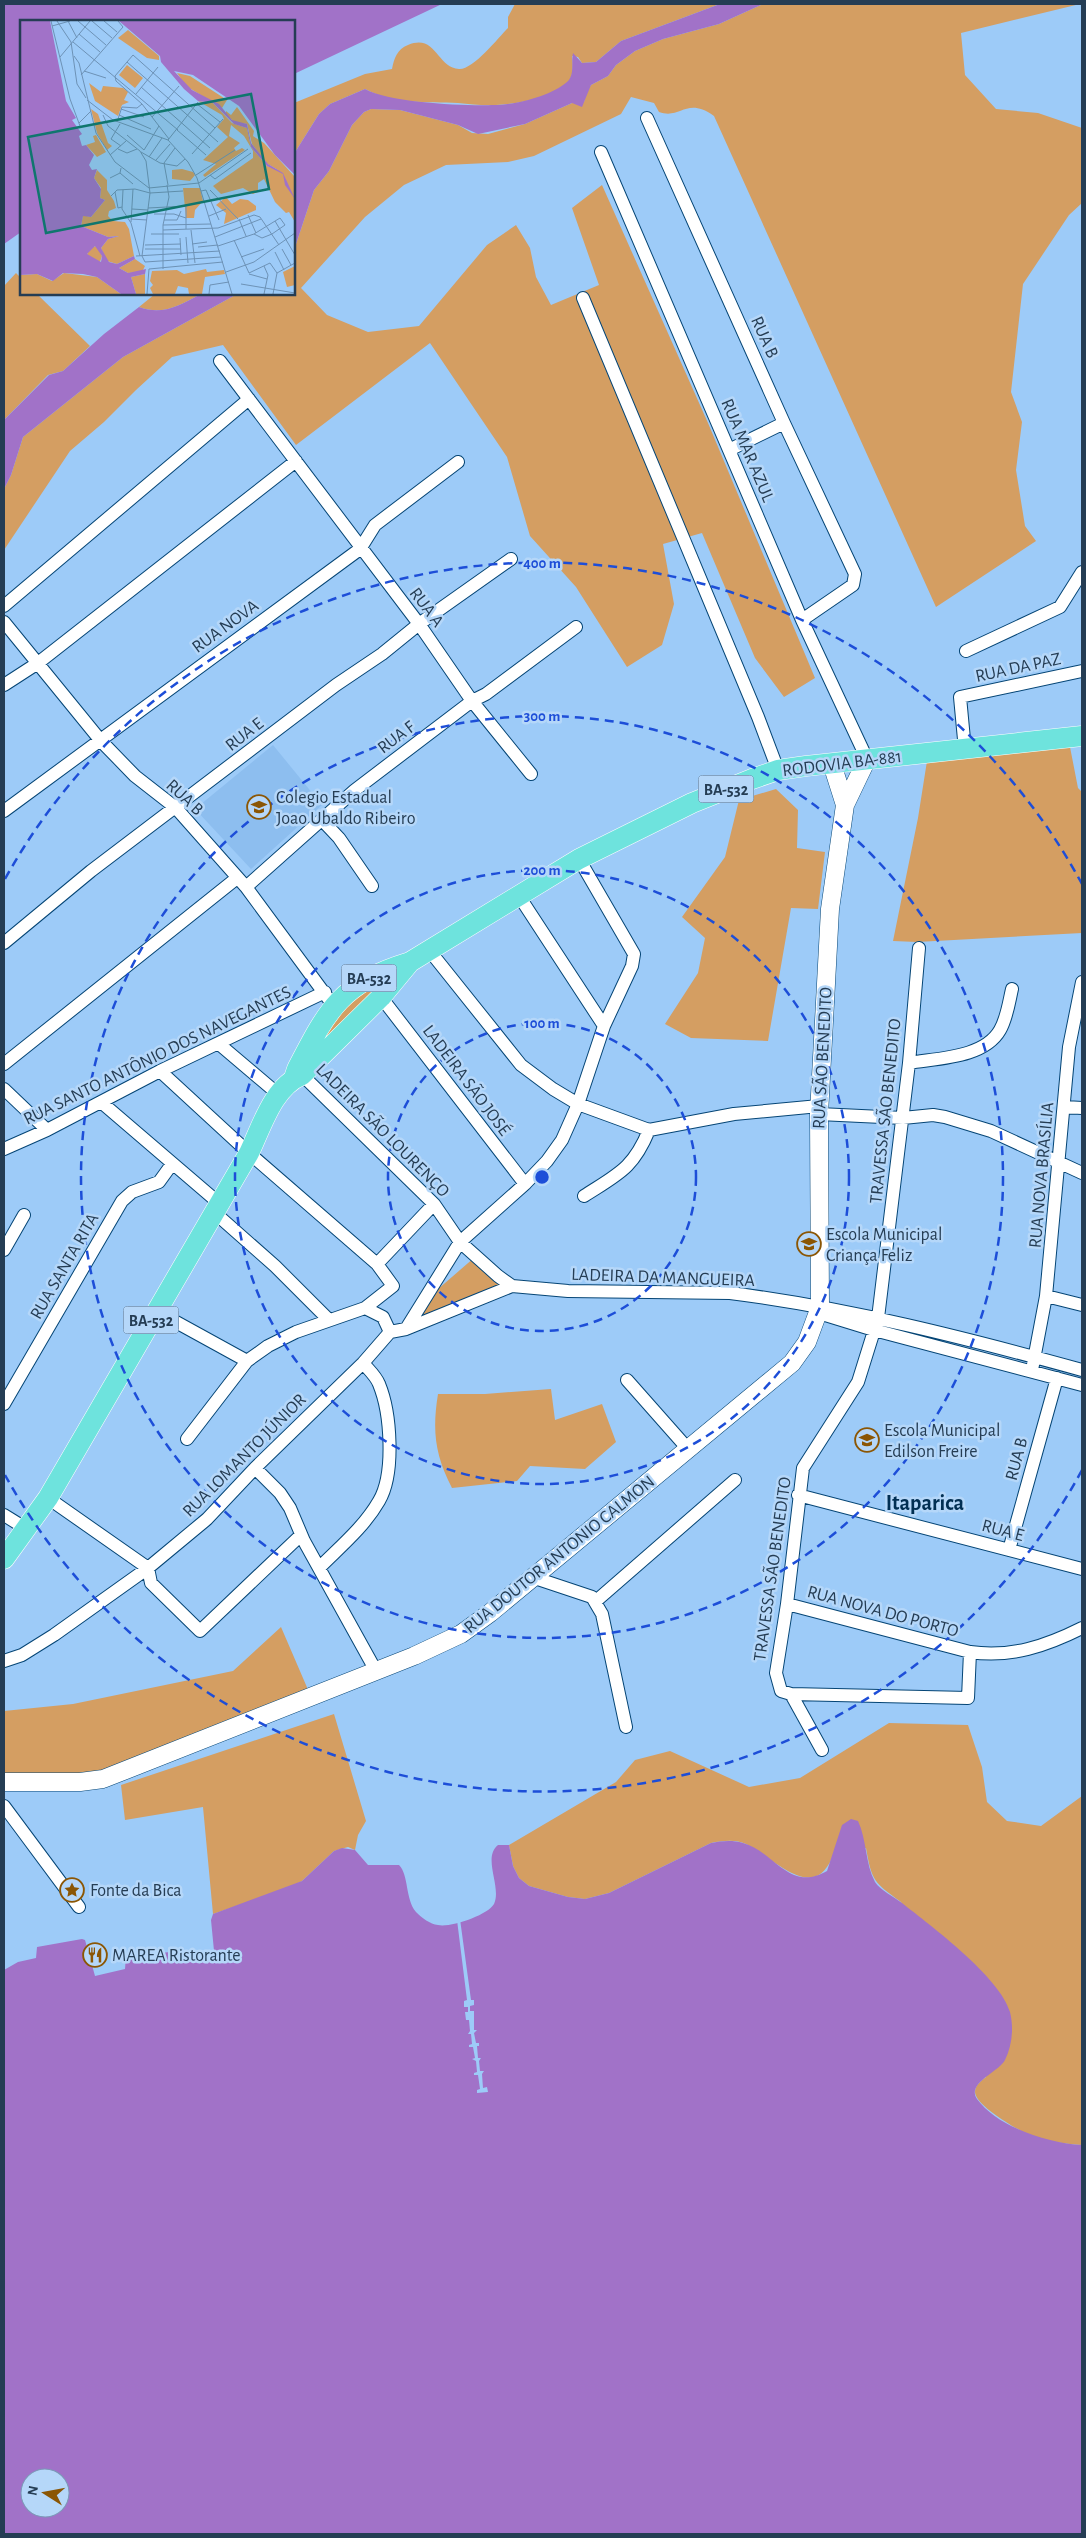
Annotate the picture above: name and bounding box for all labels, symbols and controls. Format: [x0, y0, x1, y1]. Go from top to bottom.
inset map [20, 20, 295, 295]
street label: RUA B [747, 314, 781, 361]
street label: RUA MAR AZUL [717, 396, 777, 505]
text: 400 m [523, 556, 561, 571]
street label: RUA A [406, 584, 447, 631]
street label: RUA NOVA [189, 596, 263, 657]
street label: RUA DA PAZ [974, 650, 1063, 686]
text: 300 m [524, 709, 560, 724]
street label: RUA E [222, 714, 267, 755]
street label: RUA F [375, 718, 419, 758]
street label: RODOVIA BA-881 [781, 748, 903, 780]
street label: RUA B [162, 776, 206, 819]
road number: BA-532 [698, 776, 754, 802]
place label: Colegio Estadual Joao Ubaldo Ribeiro [276, 789, 416, 828]
school or university icon: Colegio Estadual Joao Ubaldo Ribeiro [246, 794, 272, 820]
text: 200 m [523, 863, 561, 878]
road number: BA-532 [342, 964, 396, 991]
street label: RUA SANTO ANTÔNIO DOS NAVEGANTES [20, 980, 294, 1129]
street label: RUA SÃO BENEDITO [807, 986, 836, 1129]
text: 100 m [524, 1016, 560, 1031]
street label: TRAVESSA SÃO BENEDITO [864, 1017, 905, 1205]
street label: LADEIRA SÃO JOSÉ [419, 1020, 516, 1140]
street label: LADEIRA SÃO LOURENÇO [312, 1058, 455, 1201]
street label: RUA NOVA BRASÍLIA [1024, 1101, 1057, 1249]
centre of rings [533, 1168, 551, 1186]
street label: RUA SANTA RITA [27, 1210, 103, 1322]
place label: Escola Municipal Criança Feliz [826, 1226, 943, 1265]
school or university icon: Escola Municipal Criança Feliz [796, 1231, 822, 1257]
street label: LADEIRA DA MANGUEIRA [571, 1266, 756, 1290]
road number: BA-532 [124, 1306, 178, 1334]
street label: RUA LOMANTO JÚNIOR [177, 1388, 310, 1521]
place label: Escola Municipal Edilson Freire [884, 1422, 1001, 1461]
school or university icon: Escola Municipal Edilson Freire [854, 1427, 880, 1453]
street label: RUA B [1003, 1436, 1031, 1483]
street label: RUA DOUTOR ANTONIO CALMON [461, 1473, 658, 1637]
street label: TRAVESSA SÃO BENEDITO [748, 1475, 795, 1663]
district label: Itaparica [886, 1492, 965, 1514]
street label: RUA E [980, 1517, 1026, 1545]
street label: RUA NOVA DO PORTO [805, 1583, 960, 1641]
place icon: Fonte da Bica [59, 1877, 85, 1903]
place label: Fonte da Bica [90, 1882, 182, 1900]
restaurant icon: MAREA Ristorante [82, 1942, 108, 1968]
place label: MAREA Ristorante [112, 1947, 241, 1965]
north arrow [20, 2468, 70, 2518]
text: N [25, 2485, 41, 2497]

